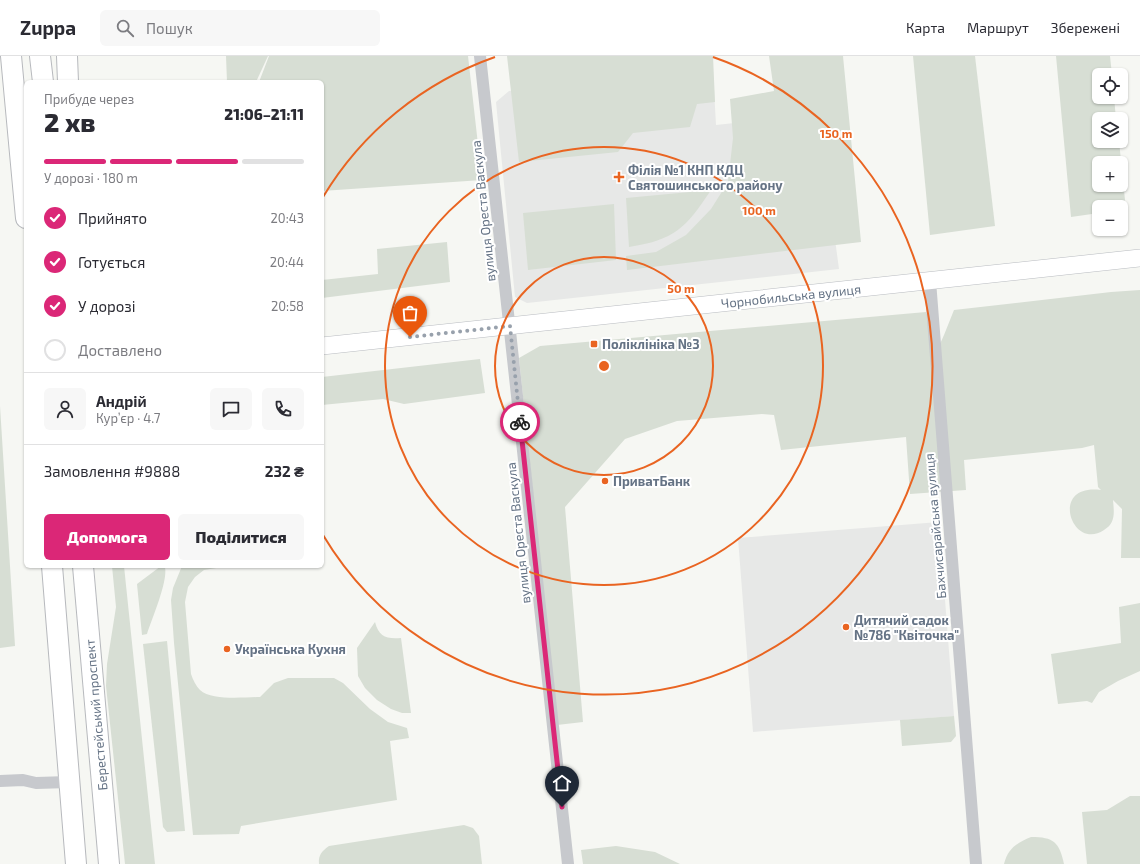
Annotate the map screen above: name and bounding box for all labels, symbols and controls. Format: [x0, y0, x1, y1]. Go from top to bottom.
search box [100, 10, 380, 46]
text: Zuppa [20, 16, 76, 39]
icon: search [114, 17, 136, 39]
text: Пошук [146, 19, 193, 37]
text: Карта [906, 19, 945, 36]
text: Маршрут [967, 19, 1029, 36]
text: Збережені [1051, 19, 1120, 36]
map controls [1092, 68, 1128, 236]
button: locate [1092, 68, 1128, 104]
text: Прибуде через [44, 91, 134, 107]
text: 21:06–21:11 [224, 105, 304, 123]
text: 2 хв [44, 106, 95, 137]
button: layers [1092, 112, 1128, 148]
text: 150 m [820, 126, 852, 140]
street label: вулиця Ореста Васкула [468, 140, 498, 282]
button: + [1092, 156, 1128, 192]
place label: Філія №1 КНП КДЦ Святошинського району [628, 162, 783, 193]
text: У дорозі · 180 m [44, 170, 138, 186]
marker: Філія №1 КНП КДЦ Святошинського району [613, 171, 625, 183]
button: − [1092, 200, 1128, 236]
text: 100 m [742, 203, 776, 217]
icon: check [44, 207, 66, 229]
text: Прийнято [78, 209, 147, 227]
text: 20:43 [271, 210, 304, 226]
icon: check [44, 251, 66, 273]
text: Готується [78, 253, 145, 271]
text: 20:44 [270, 254, 304, 270]
text: 50 m [667, 281, 695, 295]
street label: Чорнобильська вулиця [720, 281, 862, 311]
icon: check [44, 295, 66, 317]
pin [393, 296, 427, 337]
text: У дорозі [78, 297, 136, 315]
text: 20:58 [271, 298, 304, 314]
icon: bag [399, 302, 421, 324]
place label: Поліклініка №3 [602, 336, 700, 352]
marker: Поліклініка №3 [589, 339, 599, 349]
text: Доставлено [78, 341, 162, 359]
centre of rings [597, 359, 611, 373]
button: person [44, 388, 86, 430]
button: chat [210, 388, 252, 430]
button: phone [262, 388, 304, 430]
text: Андрій [96, 392, 147, 410]
courier [500, 402, 540, 442]
text: Кур’єр · 4.7 [96, 410, 160, 426]
icon: bike [509, 411, 531, 433]
street label: Бахчисарайська вулиця [921, 453, 949, 599]
text: Замовлення #9888 [44, 462, 180, 480]
text: 232 ₴ [265, 462, 304, 480]
street label: вулиця Ореста Васкула [503, 462, 533, 604]
place label: ПриватБанк [613, 473, 691, 489]
marker: ПриватБанк [600, 476, 610, 486]
button: Допомога [44, 514, 170, 560]
button: Поділитися [178, 514, 304, 560]
place label: Дитячий садок №786 "Квіточка" [854, 612, 959, 643]
marker: Дитячий садок №786 "Квіточка" [841, 622, 851, 632]
street label: Берестейський проспект [81, 638, 111, 791]
place label: Українська Кухня [235, 641, 346, 657]
marker: Українська Кухня [222, 644, 232, 654]
pin [545, 766, 579, 807]
icon: home [551, 772, 573, 794]

